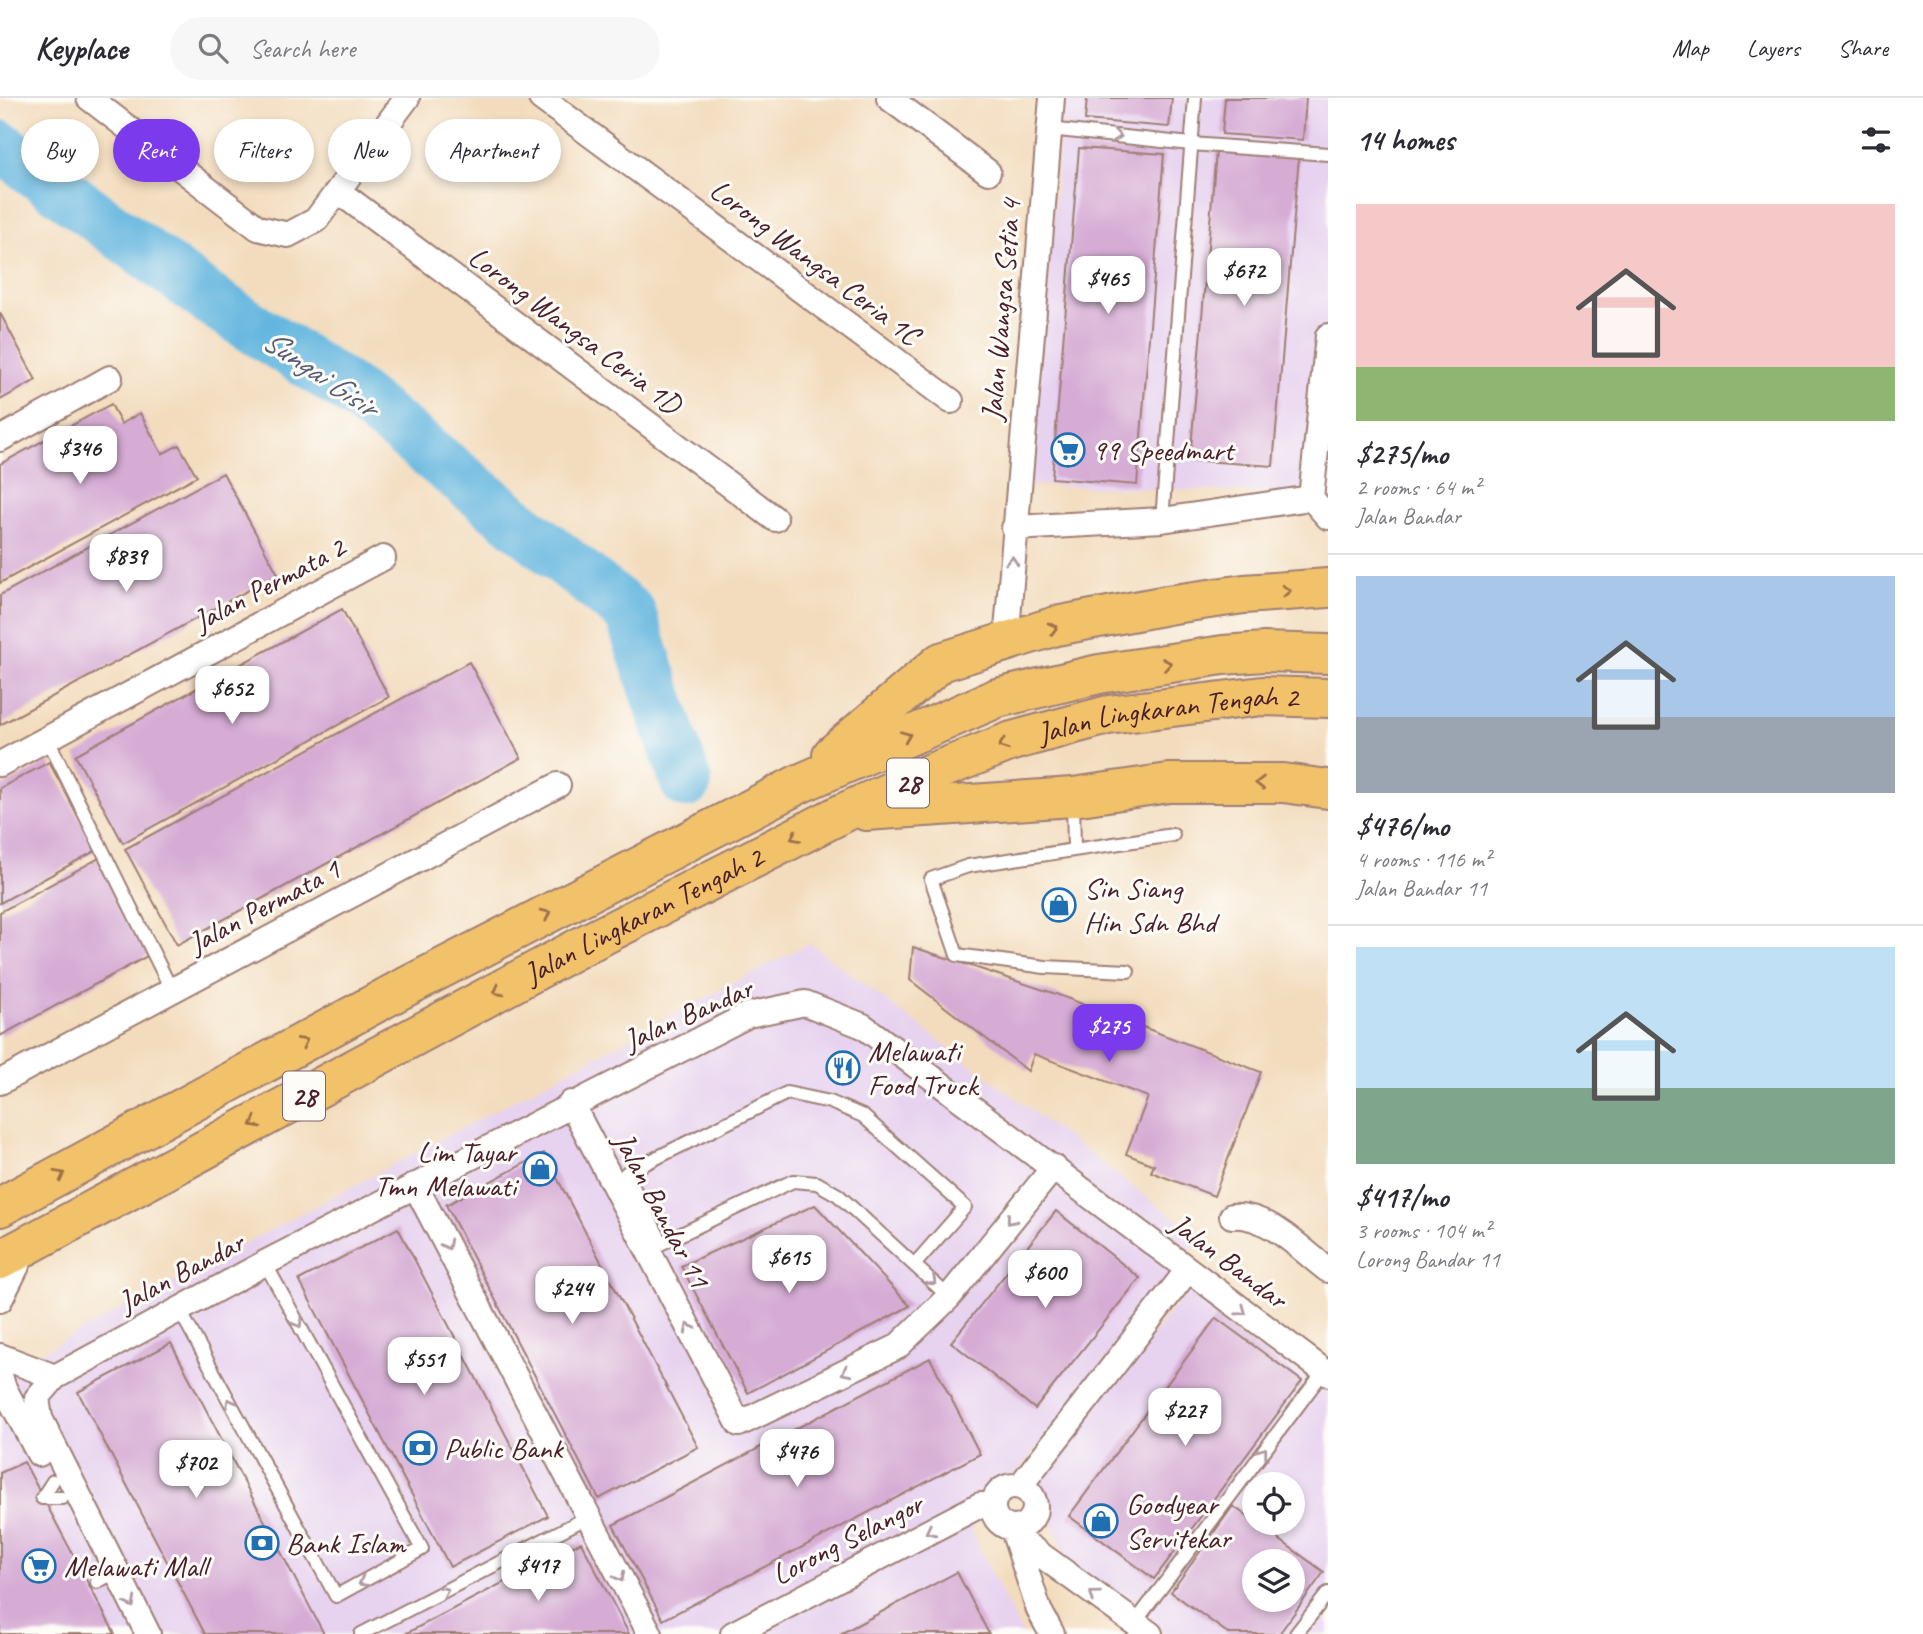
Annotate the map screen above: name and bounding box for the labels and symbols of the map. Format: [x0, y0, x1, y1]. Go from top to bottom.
one-way arrow [1111, 129, 1122, 144]
street label: Lorong Wangsa Ceria 1C [702, 171, 930, 355]
street label: Jalan Wangsa Setia 4 [972, 195, 1030, 424]
street label: Lorong Wangsa Ceria 1D [461, 238, 691, 424]
pin: $672 [1203, 248, 1285, 308]
pin: $465 [1067, 256, 1149, 316]
water label: Sungai Gisir [255, 320, 390, 429]
pin: $346 [39, 426, 121, 486]
supermarket icon: 99 Speedmart [1049, 431, 1087, 469]
place label: 99 Speedmart [1092, 431, 1236, 469]
street label: Jalan Permata 2 [185, 527, 354, 641]
pin: $839 [85, 534, 167, 594]
one-way arrow [1004, 555, 1019, 566]
one-way arrow [1281, 584, 1292, 599]
one-way arrow [1047, 621, 1059, 636]
one-way arrow [1161, 657, 1172, 672]
pin: $652 [191, 666, 273, 726]
street label: Jalan Lingkaran Tengah 2 [1031, 677, 1301, 753]
one-way arrow [898, 730, 911, 744]
one-way arrow [998, 737, 1010, 751]
road number: 28 [887, 758, 929, 808]
one-way arrow [1254, 775, 1265, 791]
one-way arrow [790, 829, 803, 843]
street label: Jalan Lingkaran Tengah 2 [516, 837, 772, 994]
street label: Jalan Permata 1 [180, 849, 348, 963]
place label: Sin Siang Hin Sdn Bhd [1084, 869, 1220, 941]
shop icon: Sin Siang Hin Sdn Bhd [1040, 886, 1078, 924]
one-way arrow [538, 909, 551, 923]
street label: Jalan Bandar [616, 968, 760, 1060]
one-way arrow [493, 983, 506, 997]
pin: $275 [1068, 1004, 1150, 1064]
place label: Melawati Food Truck [868, 1032, 980, 1104]
one-way arrow [296, 1037, 308, 1051]
restaurant icon: Melawati Food Truck [824, 1049, 862, 1087]
road number: 28 [283, 1072, 325, 1121]
one-way arrow [250, 1114, 262, 1128]
street label: Jalan Bandar 11 [604, 1124, 720, 1296]
place label: Lim Tayar Tmn Melawati [374, 1133, 519, 1205]
shop icon: Lim Tayar Tmn Melawati [521, 1150, 559, 1188]
one-way arrow [53, 1169, 65, 1183]
street label: Jalan Bandar [1161, 1203, 1297, 1319]
one-way arrow [1007, 1213, 1020, 1225]
street label: Jalan Bandar [110, 1222, 252, 1322]
pin: $615 [748, 1236, 830, 1295]
one-way arrow [438, 1238, 452, 1250]
pin: $600 [1004, 1250, 1086, 1310]
pin: $244 [531, 1266, 613, 1326]
one-way arrow [924, 1273, 937, 1285]
one-way arrow [1235, 1303, 1247, 1315]
one-way arrow [290, 1315, 303, 1328]
one-way arrow [683, 1323, 697, 1336]
pin: $551 [383, 1338, 465, 1397]
one-way arrow [841, 1363, 853, 1377]
pin: $227 [1144, 1388, 1226, 1448]
one-way arrow [225, 1397, 238, 1410]
bank icon: Public Bank [401, 1429, 439, 1467]
place label: Public Bank [444, 1429, 564, 1467]
pin: $476 [756, 1430, 838, 1489]
pin: $702 [155, 1440, 237, 1500]
one-way arrow [1255, 1447, 1268, 1460]
street label: Lorong Selangor [765, 1483, 932, 1593]
place label: Goodyear Servitekar [1126, 1485, 1233, 1557]
shop icon: Goodyear Servitekar [1082, 1502, 1120, 1540]
one-way arrow [925, 1523, 937, 1537]
bank icon: Bank Islam [243, 1524, 281, 1562]
place label: Bank Islam [286, 1524, 407, 1562]
pin: $417 [497, 1544, 579, 1603]
supermarket icon: Melawati Mall [20, 1547, 58, 1585]
place label: Melawati Mall [64, 1547, 212, 1585]
one-way arrow [612, 1570, 625, 1582]
one-way arrow [358, 1573, 371, 1587]
one-way arrow [437, 1586, 449, 1600]
one-way arrow [1089, 1590, 1102, 1603]
one-way arrow [123, 1596, 137, 1608]

